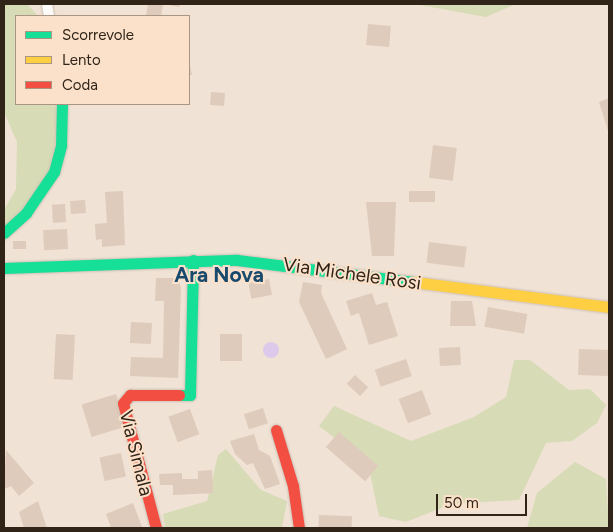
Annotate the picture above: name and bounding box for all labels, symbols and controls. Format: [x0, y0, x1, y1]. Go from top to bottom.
legend [15, 15, 190, 105]
text: Scorrevole [62, 26, 134, 44]
text: Lento [62, 51, 101, 69]
text: Coda [62, 76, 98, 94]
street label: Via Michele Rosi [282, 253, 422, 295]
district label: Ara Nova [174, 262, 264, 288]
street label: Via Simala [114, 408, 158, 498]
scale bar [438, 484, 529, 516]
text: 50 m [444, 494, 479, 512]

